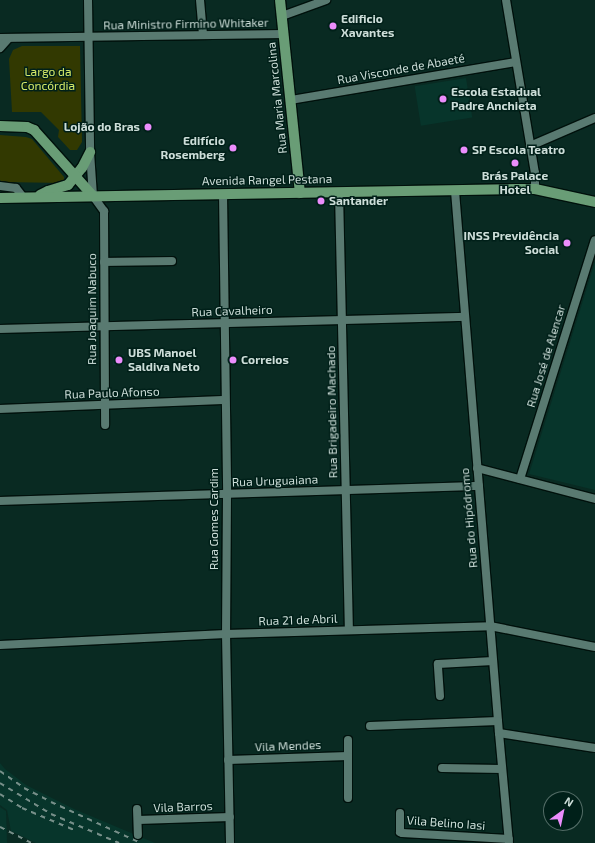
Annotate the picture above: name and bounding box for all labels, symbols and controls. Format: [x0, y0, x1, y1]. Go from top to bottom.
place label: Edificio Xavantes [341, 12, 394, 40]
street label: Rua Ministro Firmino Whitaker [103, 15, 269, 33]
marker: Edificio Xavantes [328, 21, 338, 31]
street label: Rua Maria Marcolina [264, 41, 290, 155]
street label: Rua Visconde de Abaeté [336, 51, 466, 87]
park label: Largo da Concórdia [21, 65, 75, 93]
place label: Escola Estadual Padre Anchieta [451, 85, 541, 113]
marker: Escola Estadual Padre Anchieta [438, 94, 448, 104]
place label: Lojão do Bras [64, 120, 140, 134]
marker: Lojão do Bras [143, 122, 153, 132]
place label: Edifício Rosemberg [161, 134, 225, 162]
marker: Edifício Rosemberg [228, 143, 238, 153]
place label: SP Escola Teatro [472, 143, 565, 157]
marker: SP Escola Teatro [459, 145, 469, 155]
marker: Brás Palace Hotel [510, 158, 520, 168]
place label: Brás Palace Hotel [482, 169, 548, 197]
street label: Avenida Rangel Pestana [202, 172, 332, 188]
place label: Santander [329, 194, 388, 208]
marker: Santander [316, 196, 326, 206]
place label: INSS Previdência Social [464, 229, 559, 257]
marker: INSS Previdência Social [562, 238, 572, 248]
street label: Rua Joaquim Nabuco [85, 253, 99, 365]
street label: Rua Cavalheiro [191, 302, 273, 320]
street label: Rua José de Alencar [523, 303, 569, 409]
place label: UBS Manoel Saldiva Neto [128, 346, 200, 374]
street label: Rua Brigadeiro Machado [324, 346, 340, 478]
place label: Correios [241, 353, 289, 367]
marker: UBS Manoel Saldiva Neto [113, 354, 125, 366]
marker: Correios [228, 355, 238, 365]
street label: Rua Paulo Afonso [64, 384, 160, 402]
street label: Rua do Hipódromo [457, 467, 481, 569]
street label: Rua Gomes Cardim [207, 468, 221, 570]
street label: Rua Uruguaiana [232, 472, 318, 490]
street label: Rua 21 de Abril [258, 611, 338, 629]
street label: Vila Mendes [255, 738, 321, 754]
north arrow [543, 791, 583, 831]
text: N [562, 794, 576, 809]
street label: Vila Barros [153, 799, 213, 815]
street label: Vila Belino Iasi [406, 813, 486, 833]

